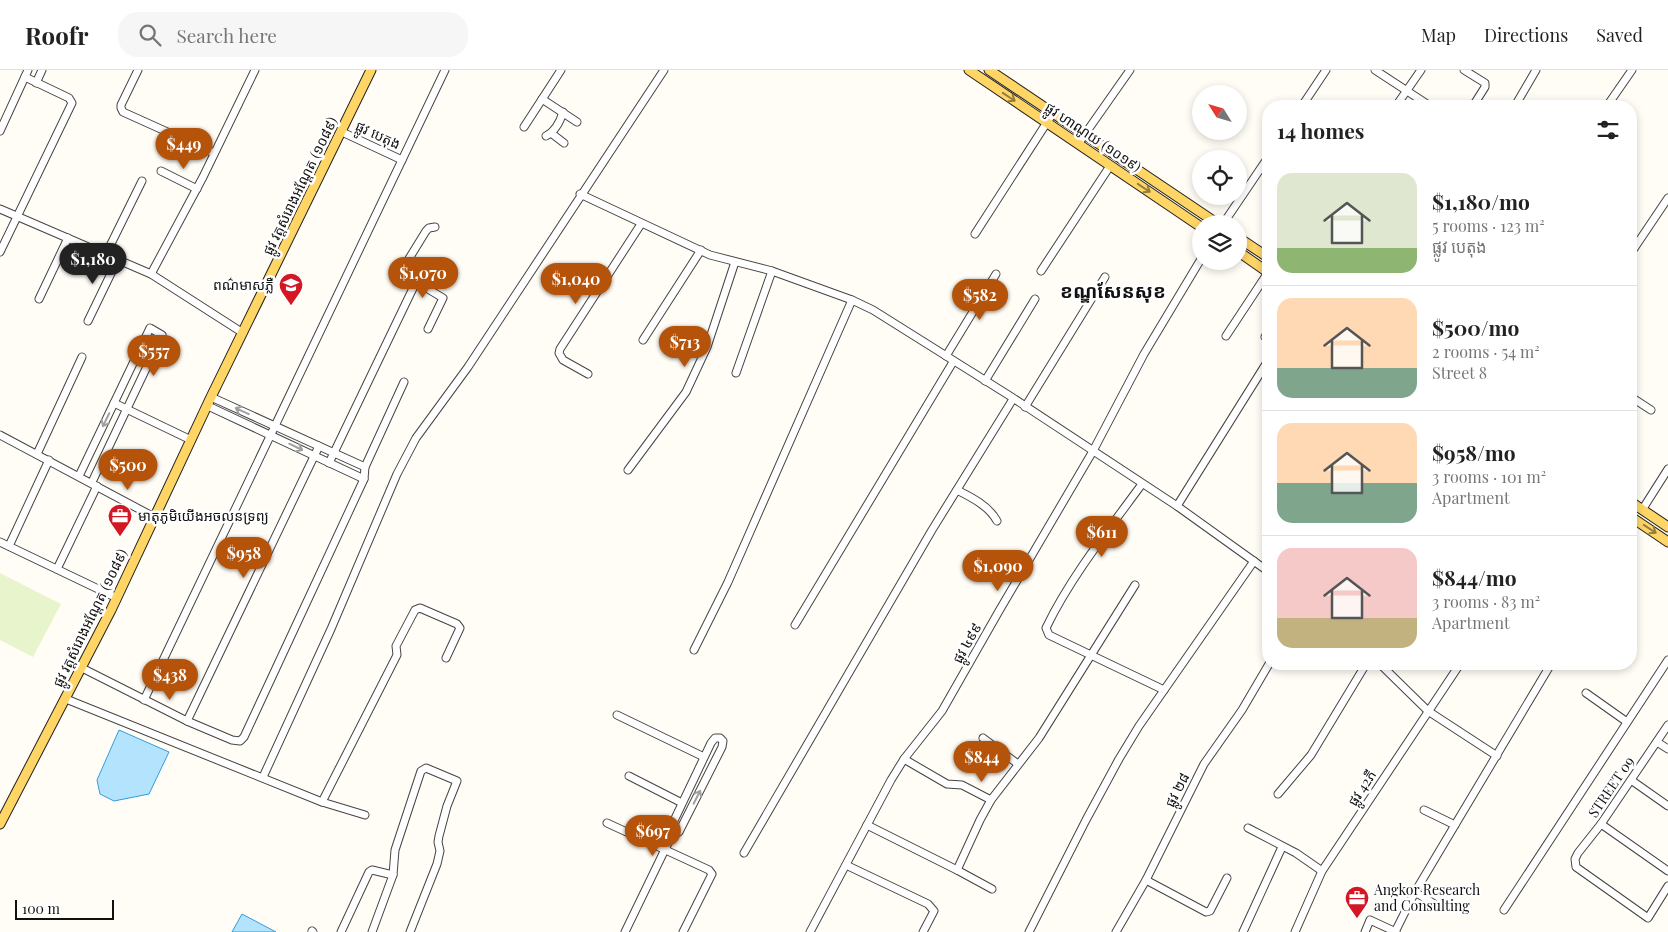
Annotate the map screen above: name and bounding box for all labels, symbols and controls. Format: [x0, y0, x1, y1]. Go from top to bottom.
search box [118, 12, 468, 57]
text: Roofr [25, 19, 88, 51]
icon: search [136, 21, 164, 49]
text: Search here [176, 22, 277, 48]
text: Map [1421, 23, 1456, 47]
text: Directions [1484, 23, 1568, 47]
text: Saved [1596, 23, 1643, 47]
north arrow [1192, 85, 1248, 140]
map controls [1192, 85, 1247, 270]
one-way arrow [1002, 92, 1016, 102]
street label: ផ្លូវ ហាណូយ (១០១៩) [1040, 97, 1145, 178]
street label: ផ្លូវ វត្តសំរោងអណ្ដែត (១០៨៩) [258, 114, 344, 259]
street label: ផ្លូវ បេតុង [351, 116, 404, 156]
text: 14 homes [1277, 116, 1364, 144]
icon: filters [1594, 116, 1622, 144]
pin: $449 [154, 128, 214, 170]
text: $449 [167, 133, 201, 154]
button: locate [1192, 150, 1247, 205]
one-way arrow [1136, 183, 1150, 193]
text: $1,180/mo [1432, 187, 1530, 215]
icon: home [1317, 193, 1377, 253]
button: layers [1192, 215, 1247, 270]
text: 5 rooms · 123 m² [1432, 215, 1545, 236]
text: ផ្លូវ បេតុង [1432, 236, 1486, 257]
pin: $1,180 [52, 242, 134, 285]
text: $1,180 [70, 248, 116, 269]
pin: $1,070 [382, 256, 464, 299]
text: $1,070 [399, 262, 447, 283]
pin: $1,040 [535, 262, 617, 305]
text: $1,040 [552, 268, 600, 289]
school or university icon: ពណ៌មាសភ្លឺ [278, 272, 304, 306]
place label: ពណ៌មាសភ្លឺ [213, 275, 274, 294]
district label: ខណ្ឌសែនសុខ [1060, 277, 1166, 303]
pin: $582 [950, 278, 1010, 321]
text: $582 [963, 284, 997, 305]
text: $500/mo [1432, 313, 1519, 341]
icon: home [1317, 318, 1377, 378]
pin: $713 [655, 326, 715, 368]
text: $713 [670, 331, 700, 352]
pin: $557 [124, 334, 184, 377]
text: $557 [138, 340, 170, 361]
text: 2 rooms · 54 m² [1432, 341, 1540, 362]
text: Street 8 [1432, 362, 1487, 383]
one-way arrow [234, 405, 249, 415]
one-way arrow [101, 412, 110, 427]
text: $958/mo [1432, 438, 1516, 466]
one-way arrow [288, 443, 303, 452]
icon: home [1317, 443, 1377, 503]
pin: $500 [98, 448, 158, 491]
text: $500 [109, 454, 147, 475]
text: 3 rooms · 101 m² [1432, 466, 1546, 487]
text: Apartment [1432, 487, 1510, 508]
office icon: មាតុភូមិយើងអចលនទ្រព្យ [107, 503, 133, 537]
place label: មាតុភូមិយើងអចលនទ្រព្យ [138, 506, 269, 525]
pin: $611 [1072, 516, 1132, 558]
text: $611 [1087, 521, 1117, 542]
one-way arrow [1642, 524, 1656, 534]
pin: $958 [214, 536, 274, 579]
text: $958 [227, 542, 261, 563]
street label: ផ្លូវ វត្តសំរោងអណ្ដែត (១០៨៩) [48, 546, 134, 691]
pin: $1,090 [957, 550, 1039, 592]
text: $1,090 [973, 555, 1023, 576]
text: $844/mo [1432, 563, 1517, 591]
icon: home [1317, 568, 1377, 628]
text: 3 rooms · 83 m² [1432, 591, 1540, 612]
text: Apartment [1432, 612, 1510, 633]
street label: ផ្លូវ ៤៩៩ [948, 619, 988, 668]
pin: $438 [140, 658, 200, 701]
text: $438 [153, 664, 187, 685]
pin: $844 [952, 740, 1012, 783]
text: $844 [964, 746, 1000, 767]
street label: STREET 09 [1583, 752, 1638, 821]
street label: ផ្លូវ 42ភី [1343, 766, 1383, 811]
street label: ផ្លូវ ២៨ [1160, 769, 1196, 812]
one-way arrow [693, 790, 702, 805]
pin: $697 [623, 814, 683, 857]
text: $697 [636, 820, 670, 841]
place label: Angkor Research and Consulting [1373, 880, 1481, 915]
office icon: Angkor Research and Consulting [1344, 885, 1370, 919]
scale bar [15, 897, 114, 920]
text: 100 m [22, 899, 60, 918]

